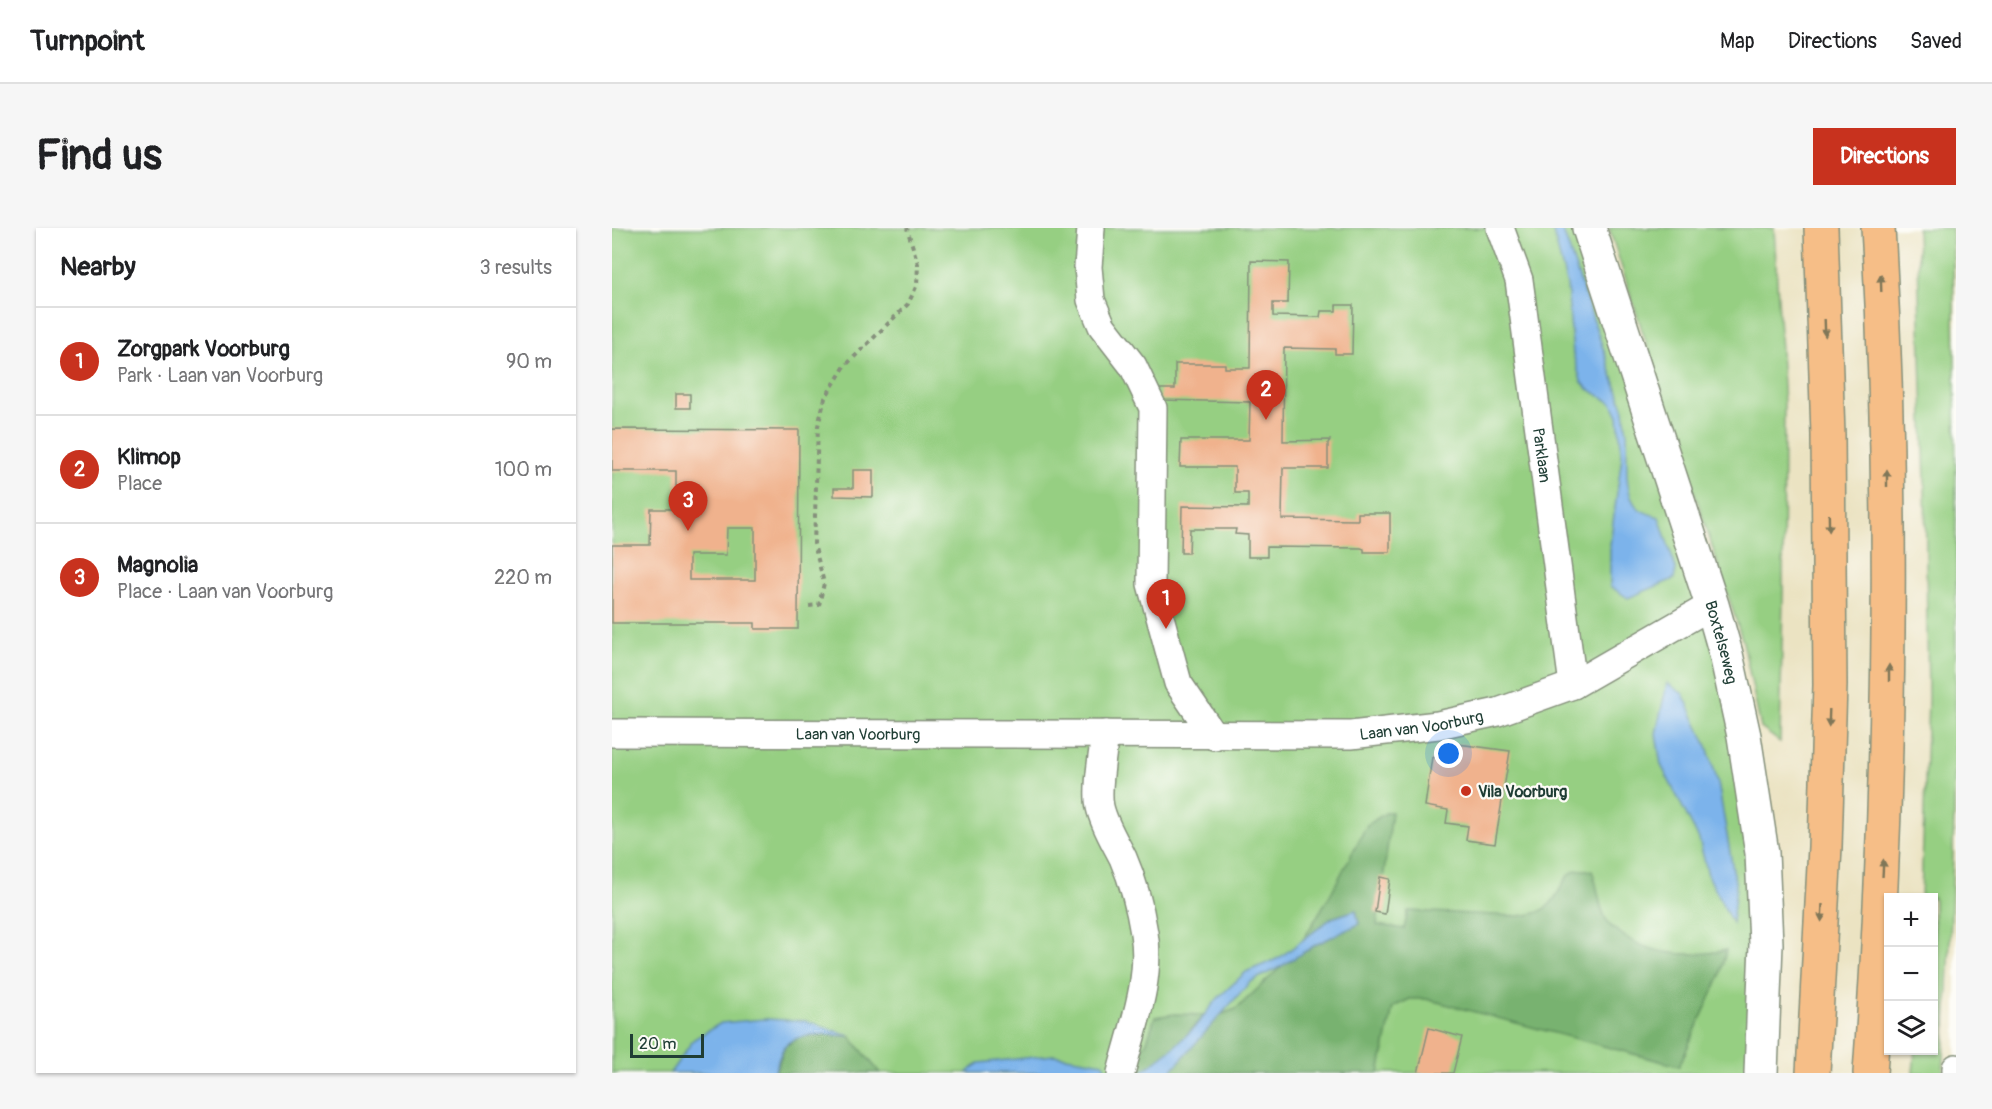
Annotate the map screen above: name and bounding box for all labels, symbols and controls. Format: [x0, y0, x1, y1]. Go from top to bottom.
text: Turnpoint [30, 24, 144, 59]
text: Map [1720, 28, 1755, 55]
text: Directions [1788, 28, 1877, 55]
text: Saved [1910, 28, 1962, 55]
button: Directions [1813, 128, 1956, 185]
text: Find us [36, 130, 162, 182]
text: Nearby [60, 251, 136, 283]
text: 3 results [480, 255, 552, 280]
one-way arrow [1876, 274, 1885, 293]
one-way arrow [1820, 319, 1830, 338]
text: Zorgpark Voorburg [117, 335, 290, 363]
text: 1 [76, 349, 83, 374]
text: 90 m [506, 349, 552, 374]
text: Park · Laan van Voorburg [117, 363, 323, 388]
pin: 2 [1246, 370, 1286, 420]
street label: Parklaan [1528, 426, 1555, 484]
text: Klimop [117, 443, 181, 471]
text: 2 [74, 457, 85, 482]
text: 100 m [495, 457, 552, 482]
one-way arrow [1882, 468, 1892, 487]
text: Place [117, 471, 162, 496]
pin: 3 [668, 482, 708, 531]
one-way arrow [1824, 514, 1834, 533]
text: Magnolia [117, 551, 198, 579]
text: 3 [74, 565, 85, 590]
text: 220 m [494, 565, 552, 590]
text: Place · Laan van Voorburg [117, 579, 333, 604]
pin: 1 [1146, 580, 1186, 629]
street label: Boxtelseweg [1700, 598, 1741, 686]
one-way arrow [1884, 663, 1894, 682]
street label: Laan van Voorburg [1358, 706, 1485, 745]
one-way arrow [1825, 709, 1834, 728]
street label: Laan van Voorburg [796, 724, 920, 745]
your location [1434, 739, 1463, 768]
place label: Vila Voorburg [1478, 782, 1567, 802]
marker: Vila Voorburg [1459, 784, 1473, 798]
one-way arrow [1878, 858, 1888, 877]
map controls [1884, 893, 1938, 1055]
button: + [1884, 893, 1938, 947]
one-way arrow [1817, 904, 1826, 923]
button: − [1884, 947, 1938, 1001]
button: layers [1884, 1001, 1938, 1055]
scale bar [630, 1031, 704, 1058]
text: 20 m [639, 1034, 677, 1054]

